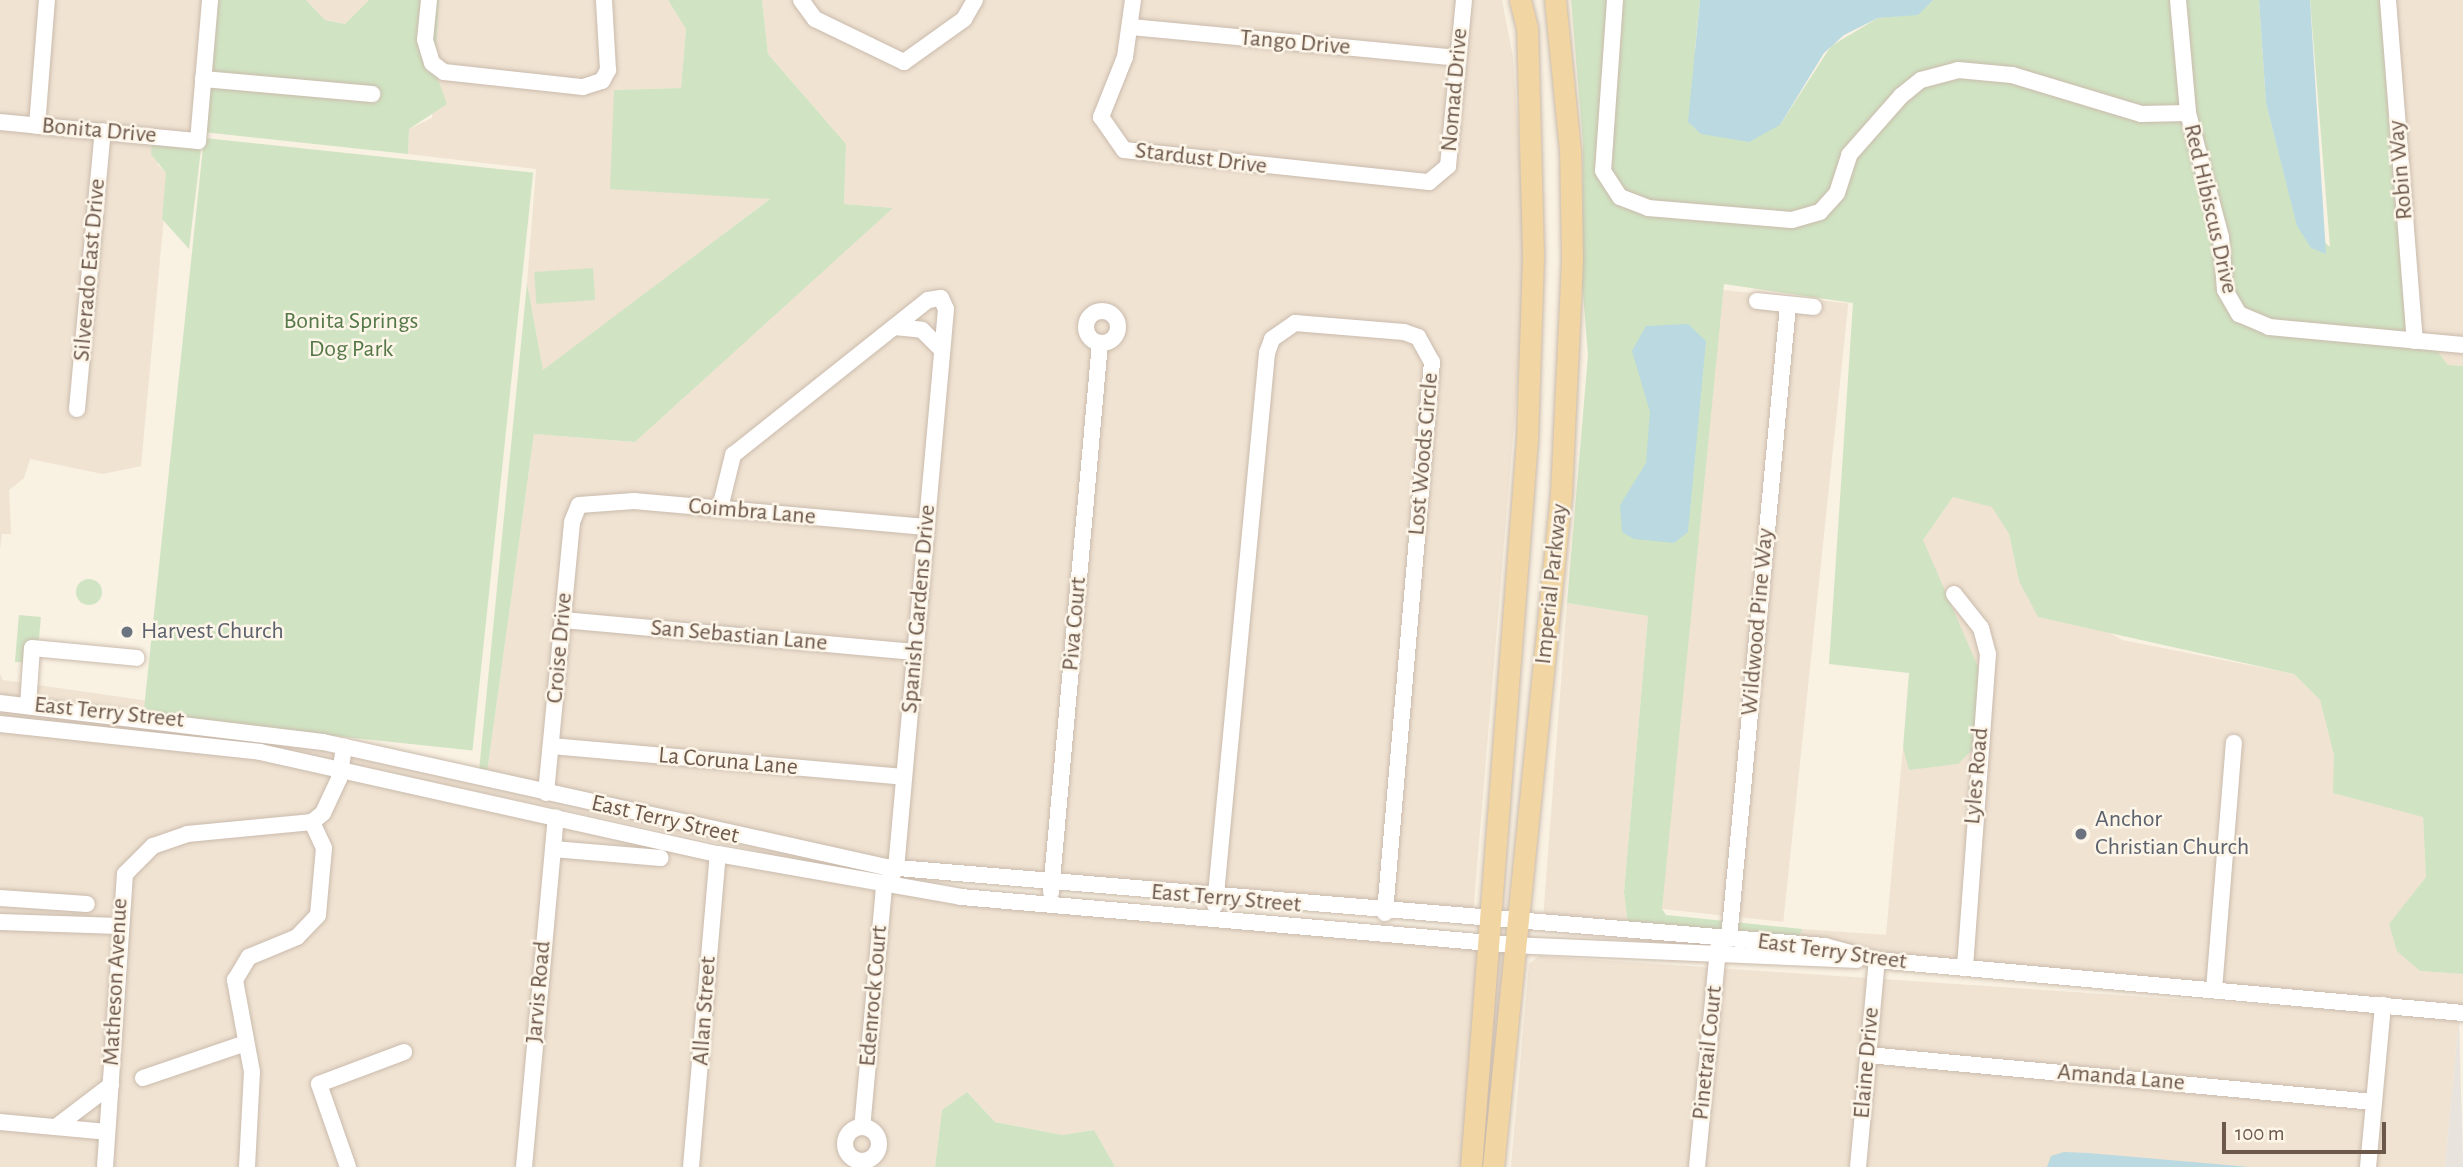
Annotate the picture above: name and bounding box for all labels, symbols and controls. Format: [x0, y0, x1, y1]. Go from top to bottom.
street label: Tango Drive [1239, 24, 1351, 62]
street label: Nomad Drive [1435, 27, 1475, 153]
street label: Bonita Drive [40, 112, 158, 150]
street label: Robin Way [2382, 119, 2420, 221]
street label: Red Hibiscus Drive [2176, 121, 2244, 297]
street label: Stardust Drive [1133, 137, 1269, 181]
street label: Silverado East Drive [68, 177, 112, 363]
park label: Bonita Springs Dog Park [284, 308, 418, 364]
street label: Lost Woods Circle [1403, 371, 1445, 537]
street label: Coimbra Lane [687, 492, 817, 532]
street label: Imperial Parkway [1529, 502, 1575, 666]
street label: Spanish Gardens Drive [896, 504, 942, 714]
street label: Wildwood Pine Way [1735, 527, 1781, 717]
street label: Piva Court [1057, 576, 1093, 672]
street label: Croise Drive [541, 591, 579, 705]
street label: San Sebastian Lane [649, 614, 829, 658]
place label: Harvest Church [141, 618, 284, 646]
marker: Harvest Church [119, 624, 135, 640]
street label: East Terry Street [33, 691, 185, 735]
street label: Lyles Road [1958, 726, 1996, 826]
street label: La Coruna Lane [657, 742, 799, 782]
street label: East Terry Street [588, 789, 742, 851]
place label: Anchor Christian Church [2095, 806, 2249, 862]
marker: Anchor Christian Church [2073, 826, 2089, 842]
street label: East Terry Street [1150, 878, 1302, 920]
street label: Matheson Avenue [97, 898, 135, 1066]
street label: Edenrock Court [853, 924, 895, 1068]
street label: East Terry Street [1756, 927, 1908, 977]
street label: Jarvis Road [520, 940, 558, 1044]
street label: Allan Street [687, 955, 723, 1067]
street label: Pinetrail Court [1687, 984, 1729, 1122]
street label: Elaine Drive [1848, 1006, 1886, 1120]
street label: Amanda Lane [2056, 1058, 2186, 1098]
scale bar [2225, 1108, 2390, 1152]
text: 100 m [2235, 1123, 2285, 1144]

